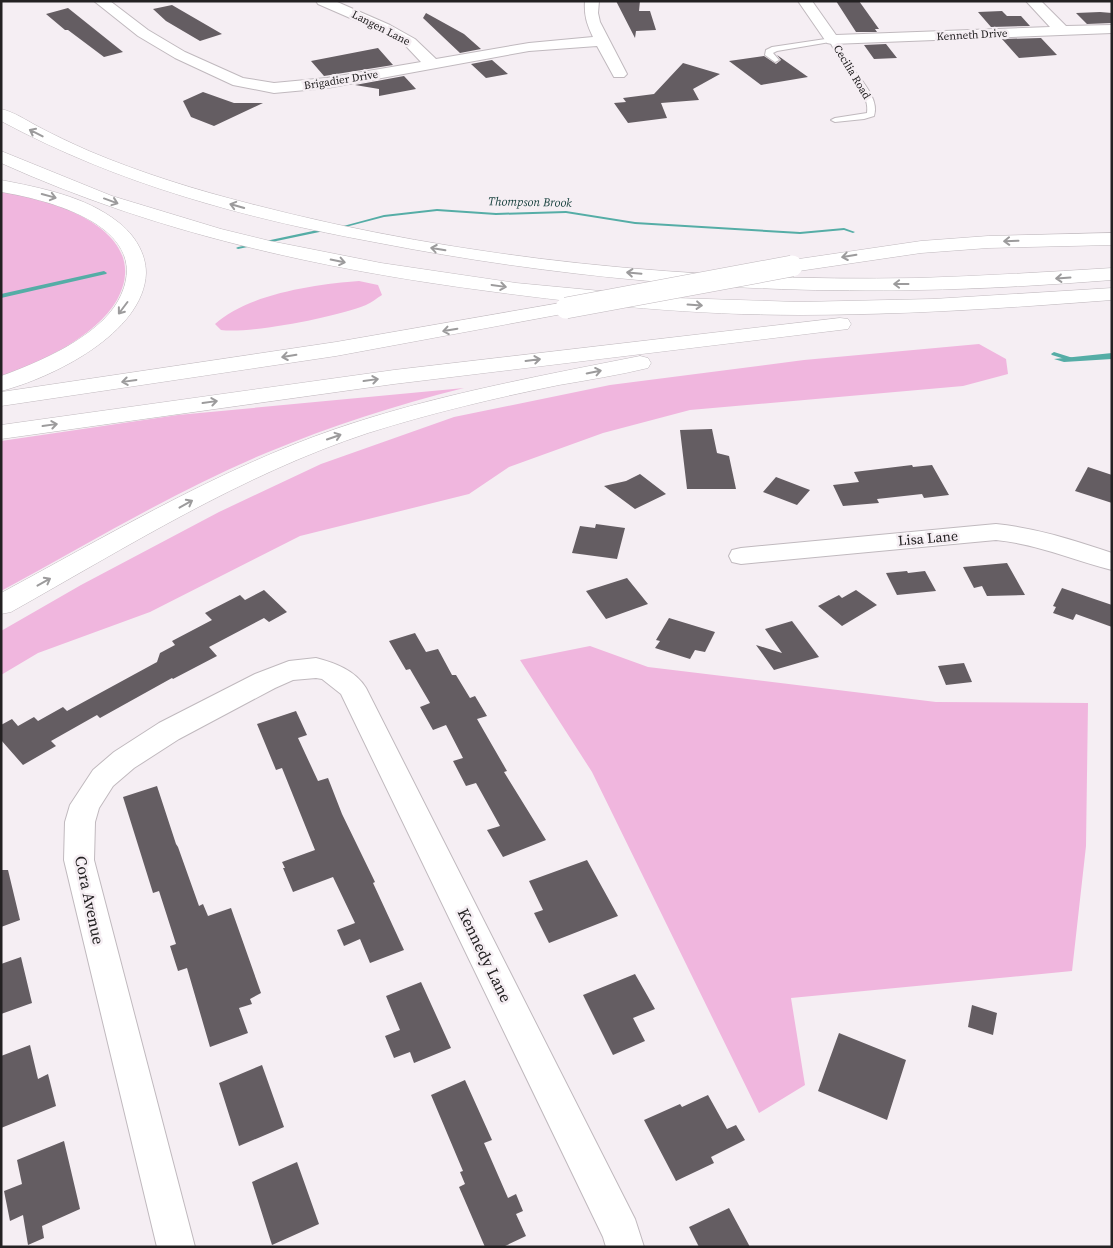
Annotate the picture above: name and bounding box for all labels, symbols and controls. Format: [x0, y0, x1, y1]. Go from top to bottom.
street label: Langen Lane [349, 7, 413, 49]
street label: Kenneth Drive [936, 26, 1008, 44]
street label: Cecilia Road [830, 42, 874, 103]
street label: Brigadier Drive [303, 67, 379, 93]
one-way arrow [28, 128, 43, 138]
one-way arrow [41, 191, 57, 201]
water label: Thompson Brook [488, 193, 572, 211]
one-way arrow [103, 197, 118, 206]
one-way arrow [230, 201, 246, 210]
one-way arrow [1003, 237, 1019, 246]
one-way arrow [430, 244, 446, 254]
one-way arrow [841, 252, 857, 262]
one-way arrow [330, 257, 346, 267]
one-way arrow [626, 268, 642, 278]
one-way arrow [1055, 273, 1071, 282]
one-way arrow [893, 279, 910, 289]
one-way arrow [490, 281, 506, 291]
one-way arrow [687, 300, 703, 310]
one-way arrow [118, 301, 128, 315]
one-way arrow [442, 325, 458, 335]
one-way arrow [282, 352, 298, 362]
one-way arrow [524, 354, 540, 364]
one-way arrow [585, 367, 601, 377]
one-way arrow [363, 375, 379, 385]
one-way arrow [121, 376, 137, 386]
one-way arrow [202, 397, 218, 407]
one-way arrow [41, 420, 57, 430]
one-way arrow [326, 432, 342, 441]
one-way arrow [179, 499, 194, 509]
street label: Lisa Lane [897, 525, 959, 551]
one-way arrow [36, 577, 51, 586]
street label: Cora Avenue [70, 854, 110, 946]
street label: Kennedy Lane [453, 904, 517, 1006]

